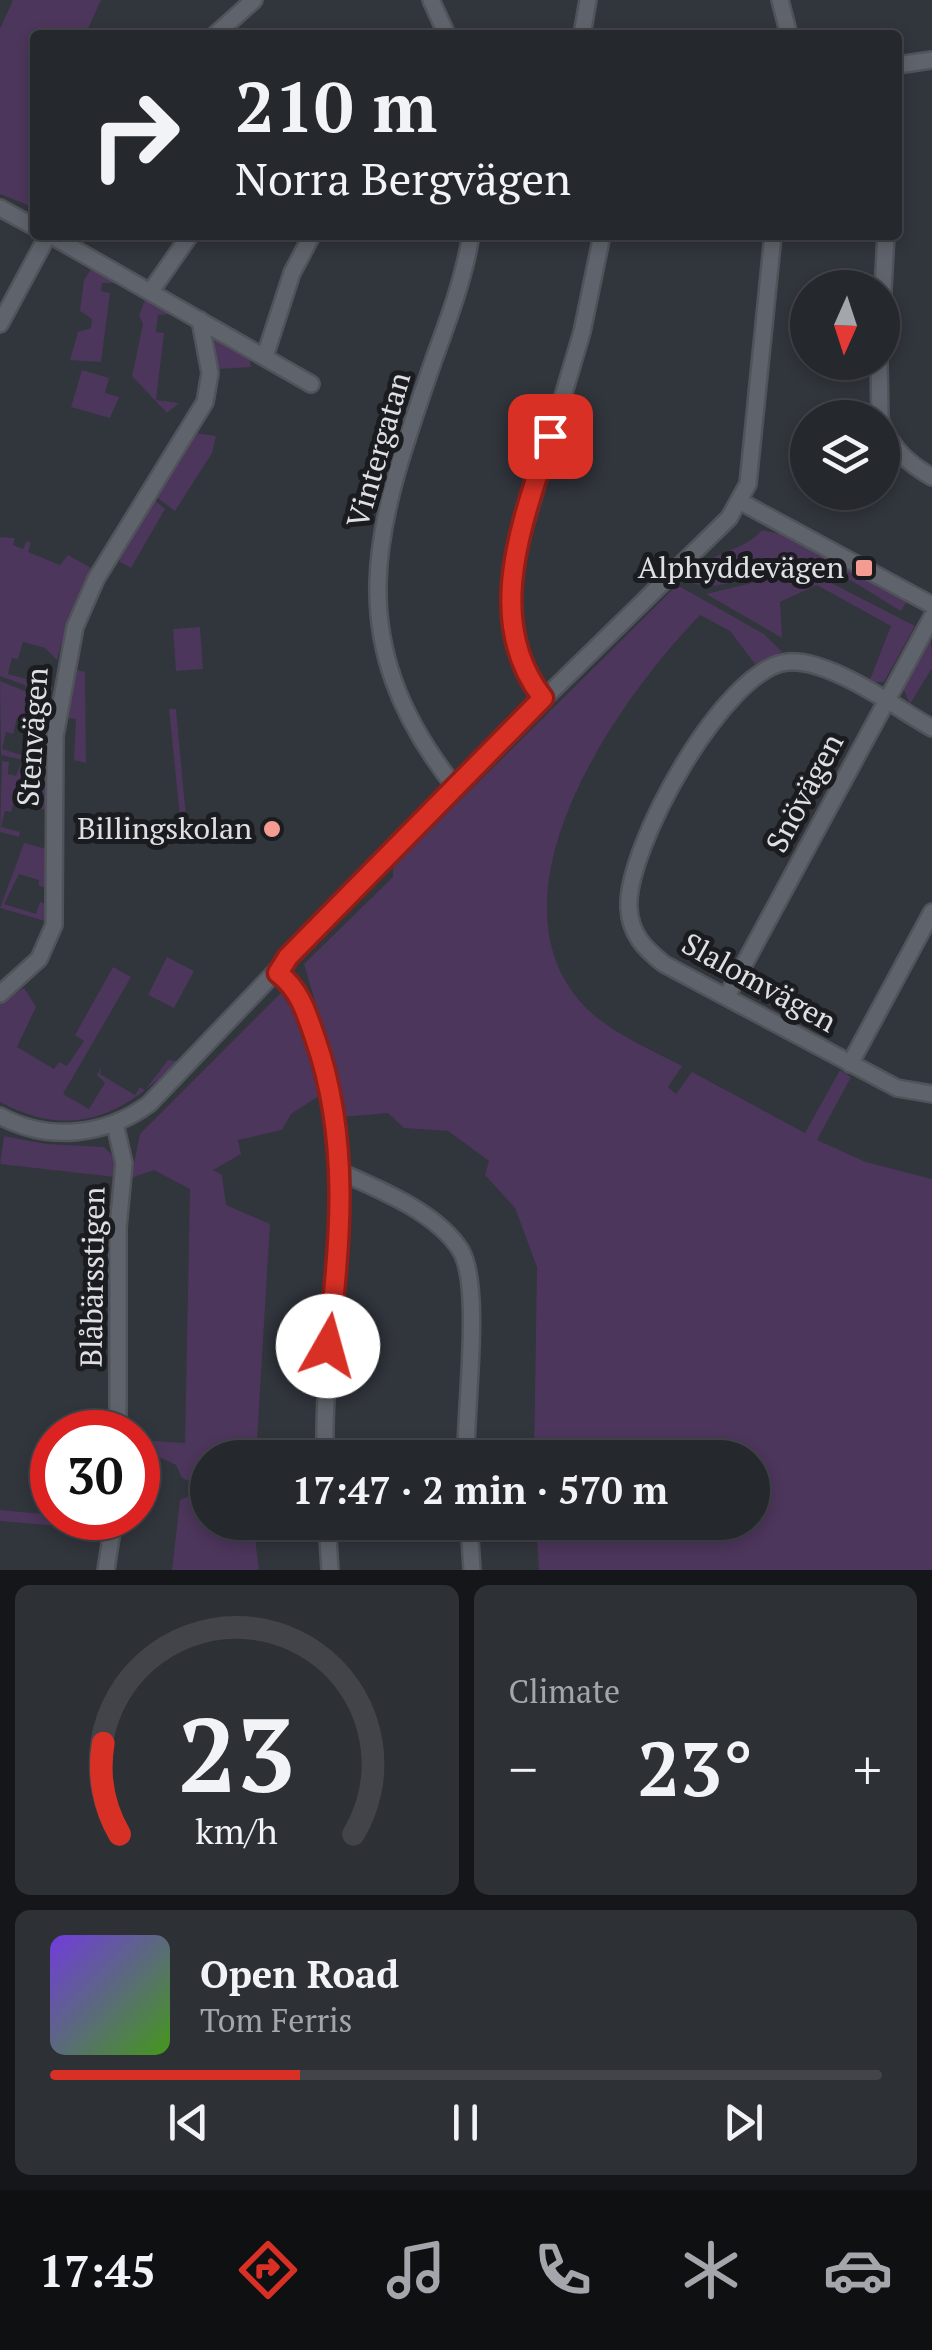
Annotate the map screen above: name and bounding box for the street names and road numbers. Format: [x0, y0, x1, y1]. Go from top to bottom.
street label: Vintergatan [337, 367, 419, 532]
street label: Stenvägen [7, 666, 57, 808]
street label: Snövägen [756, 726, 852, 859]
street label: Slalomvägen [675, 923, 844, 1041]
street label: Blåbärsstigen [70, 1186, 114, 1368]

